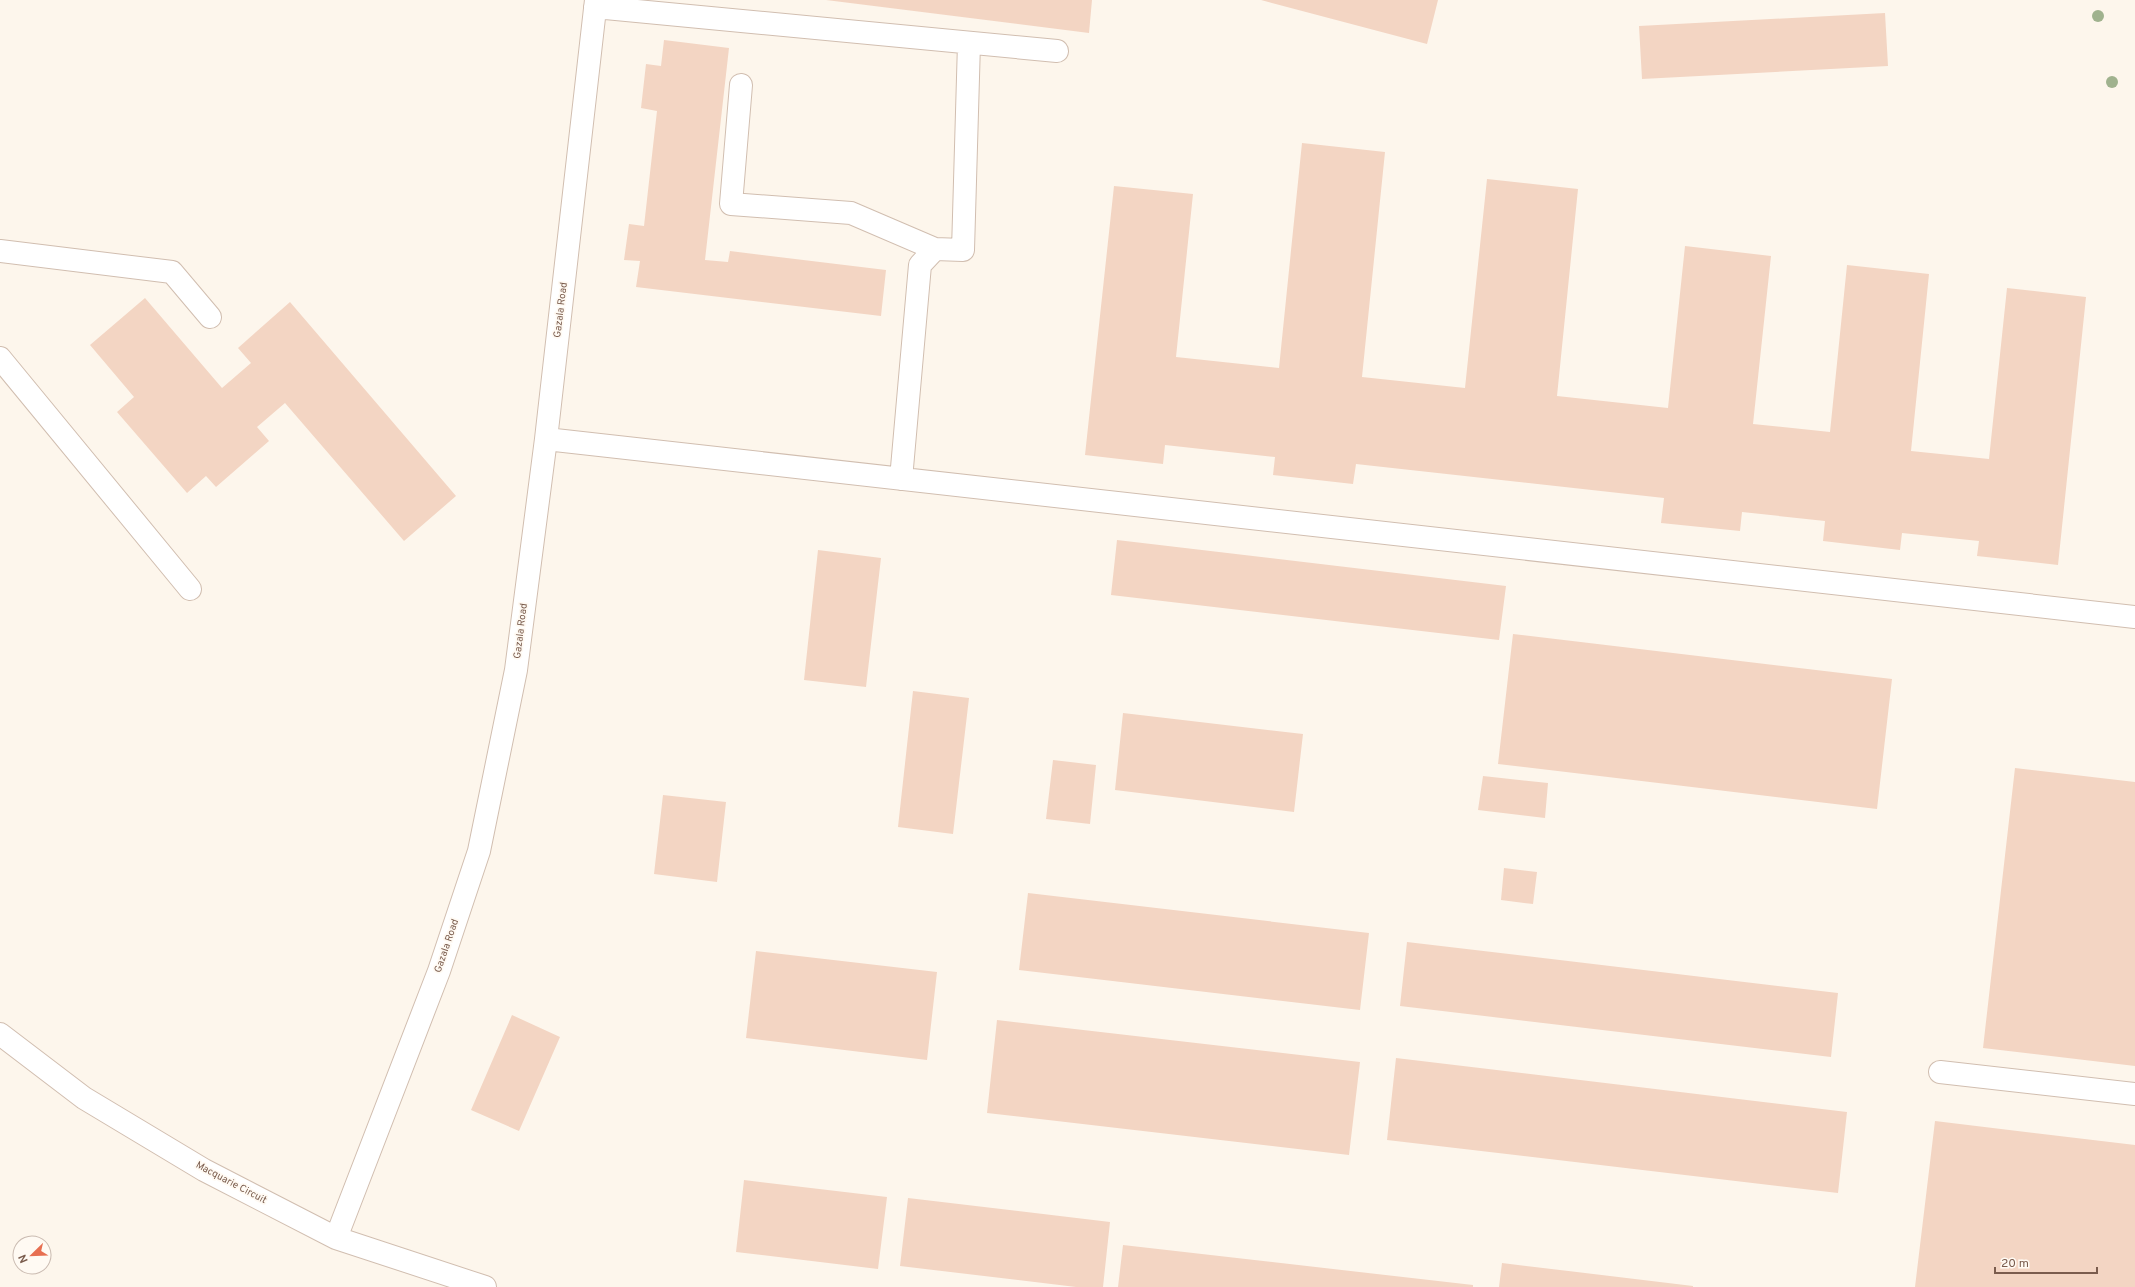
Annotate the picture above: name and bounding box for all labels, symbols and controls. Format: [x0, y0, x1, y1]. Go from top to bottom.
street label: Gazala Road [551, 281, 571, 339]
street label: Gazala Road [511, 602, 531, 660]
street label: Gazala Road [432, 917, 462, 975]
street label: Macquarie Circuit [193, 1159, 269, 1207]
north arrow [12, 1235, 52, 1275]
scale bar [1995, 1249, 2097, 1275]
text: N [16, 1252, 32, 1265]
text: 20 m [2001, 1256, 2029, 1272]

